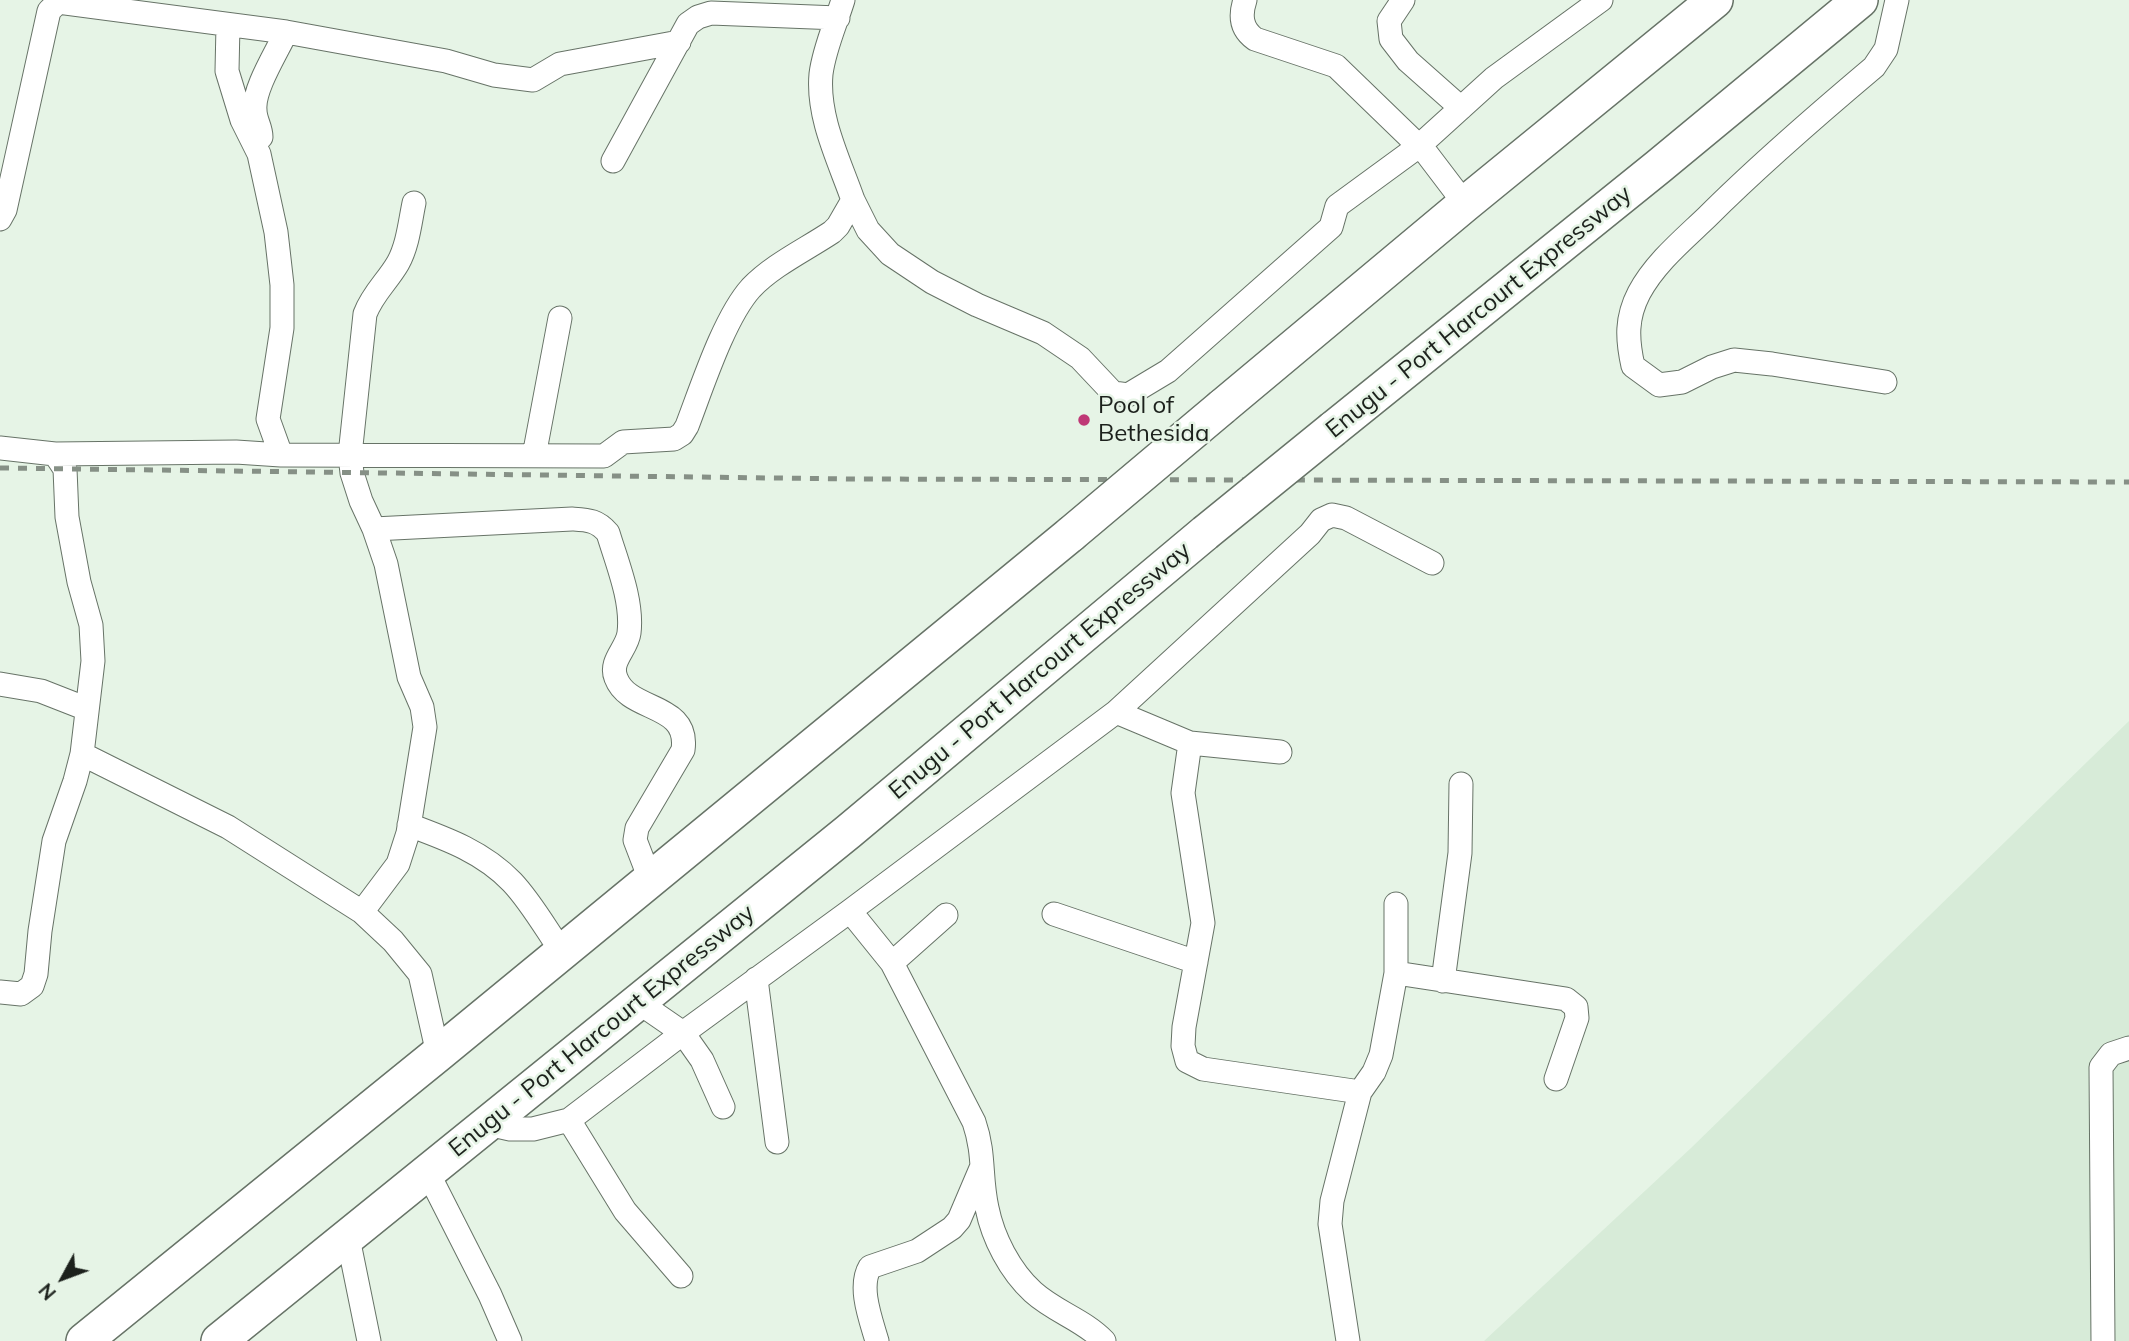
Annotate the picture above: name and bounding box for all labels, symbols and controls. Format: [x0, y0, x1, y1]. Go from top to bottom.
street label: Enugu - Port Harcourt Expressway [1320, 180, 1638, 444]
place label: Pool of Bethesida [1098, 392, 1209, 448]
marker: Pool of Bethesida [1076, 412, 1092, 428]
street label: Enugu - Port Harcourt Expressway [883, 536, 1197, 806]
street label: Enugu - Port Harcourt Expressway [443, 899, 761, 1163]
north arrow [28, 1243, 98, 1313]
text: N [33, 1278, 61, 1305]

